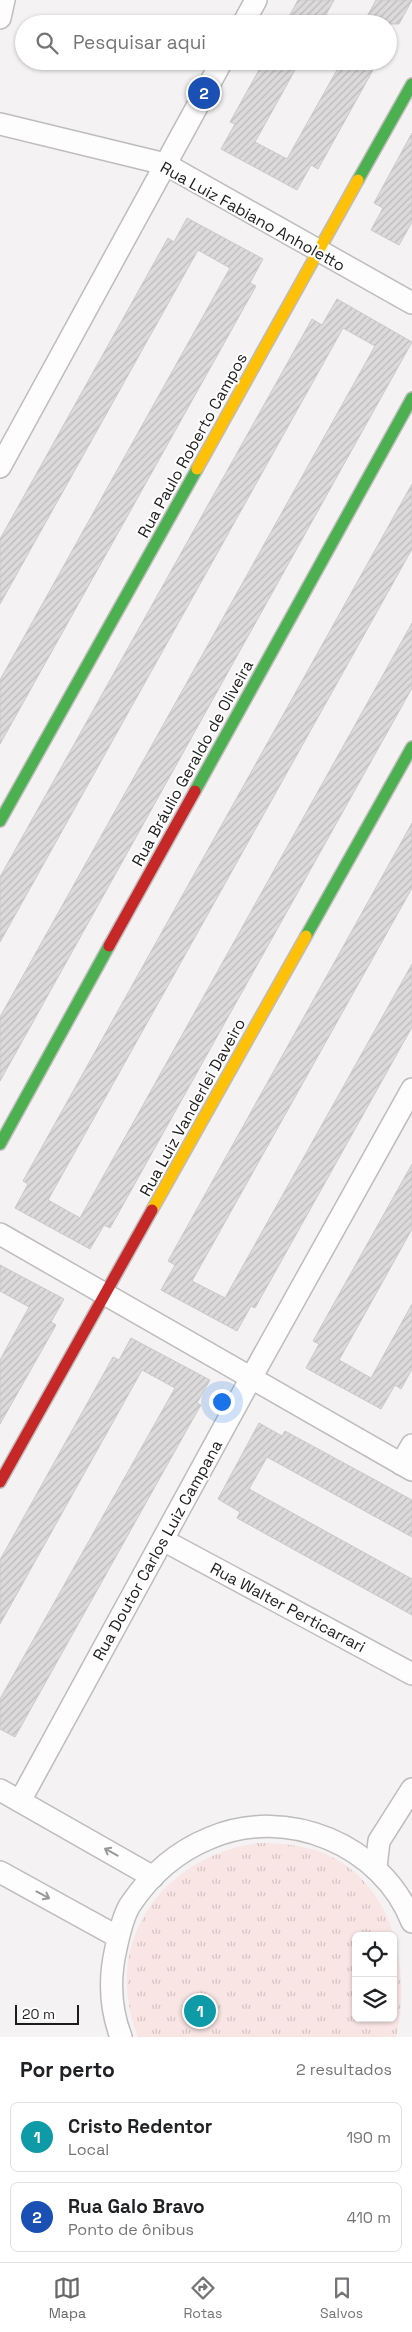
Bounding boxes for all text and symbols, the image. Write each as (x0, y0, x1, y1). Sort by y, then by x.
search box (15, 15, 397, 70)
icon: search (33, 29, 61, 57)
text: Pesquisar aqui (73, 30, 206, 55)
pin: 2 (188, 74, 220, 112)
street label: Rua Luiz Fabiano Anholetto (157, 157, 349, 276)
street label: Rua Paulo Roberto Campos (133, 349, 252, 541)
street label: Rua Bráulio Geraldo de Oliveira (127, 656, 258, 870)
street label: Rua Luiz Vanderlei Daveiro (135, 1015, 250, 1200)
your location (209, 1389, 235, 1415)
street label: Rua Doutor Carlos Luiz Campana (88, 1436, 227, 1664)
street label: Rua Walter Perticarrari (207, 1558, 369, 1657)
one-way arrow (104, 1847, 119, 1857)
one-way arrow (35, 1891, 50, 1900)
map controls (352, 1932, 397, 2022)
button: locate (352, 1932, 397, 1977)
button: layers (352, 1977, 397, 2022)
pin: 1 (184, 1992, 216, 2030)
scale bar (15, 2002, 79, 2025)
text: 20 m (22, 2005, 55, 2023)
text: Por perto (20, 2056, 115, 2083)
text: 2 resultados (296, 2059, 392, 2080)
text: Cristo Redentor (68, 2114, 212, 2139)
text: 1 (33, 2127, 41, 2148)
text: 190 m (346, 2127, 391, 2148)
text: Local (68, 2139, 109, 2160)
text: Rua Galo Bravo (68, 2194, 205, 2219)
text: 2 (32, 2207, 42, 2228)
text: 410 m (347, 2207, 391, 2228)
text: Ponto de ônibus (68, 2219, 194, 2240)
tab: Mapa (49, 2274, 86, 2322)
tab: Rotas (183, 2274, 222, 2322)
tab: Salvos (320, 2274, 363, 2322)

